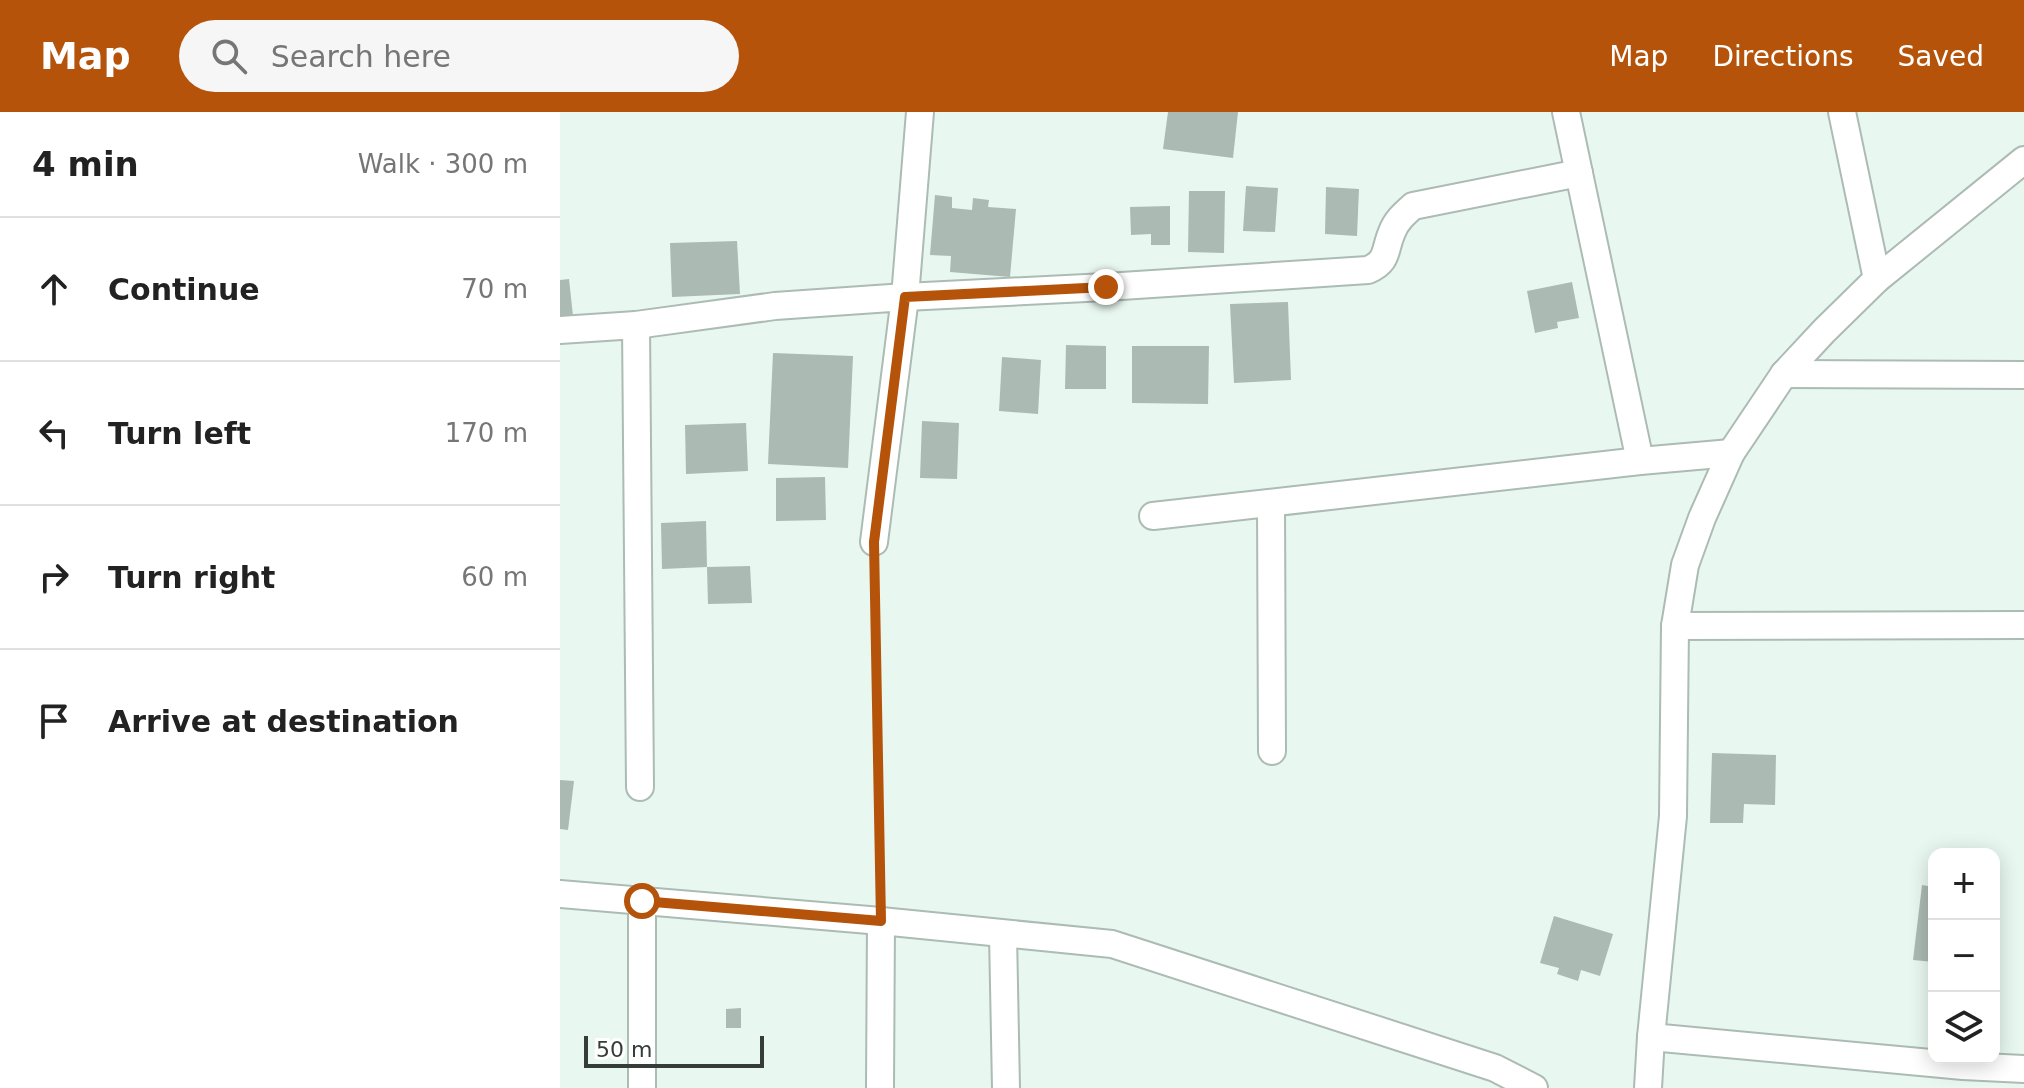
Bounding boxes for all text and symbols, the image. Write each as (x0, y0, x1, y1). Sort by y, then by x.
search box (179, 20, 739, 92)
text: Map (40, 34, 131, 78)
icon: search (207, 34, 251, 78)
text: Search here (271, 39, 451, 74)
text: Map (1609, 40, 1668, 73)
text: Directions (1712, 40, 1853, 73)
text: Saved (1897, 40, 1984, 73)
text: 4 min (32, 144, 139, 184)
text: Walk · 300 m (358, 149, 528, 179)
icon: ahead (32, 267, 76, 311)
route end (1088, 269, 1124, 305)
text: Continue (108, 272, 260, 307)
text: 70 m (461, 274, 528, 304)
icon: left (32, 411, 76, 455)
text: Turn left (108, 416, 251, 451)
text: 170 m (445, 418, 528, 448)
icon: right (32, 555, 76, 599)
text: Turn right (108, 560, 275, 595)
text: 60 m (461, 562, 528, 592)
icon: arrive (32, 699, 76, 743)
text: Arrive at destination (108, 704, 459, 739)
map controls (1928, 848, 2000, 1064)
button: + (1928, 848, 2000, 920)
route start (624, 883, 660, 919)
button: − (1928, 920, 2000, 992)
button: layers (1928, 992, 2000, 1064)
scale bar (584, 1032, 764, 1068)
text: 50 m (596, 1037, 652, 1062)

